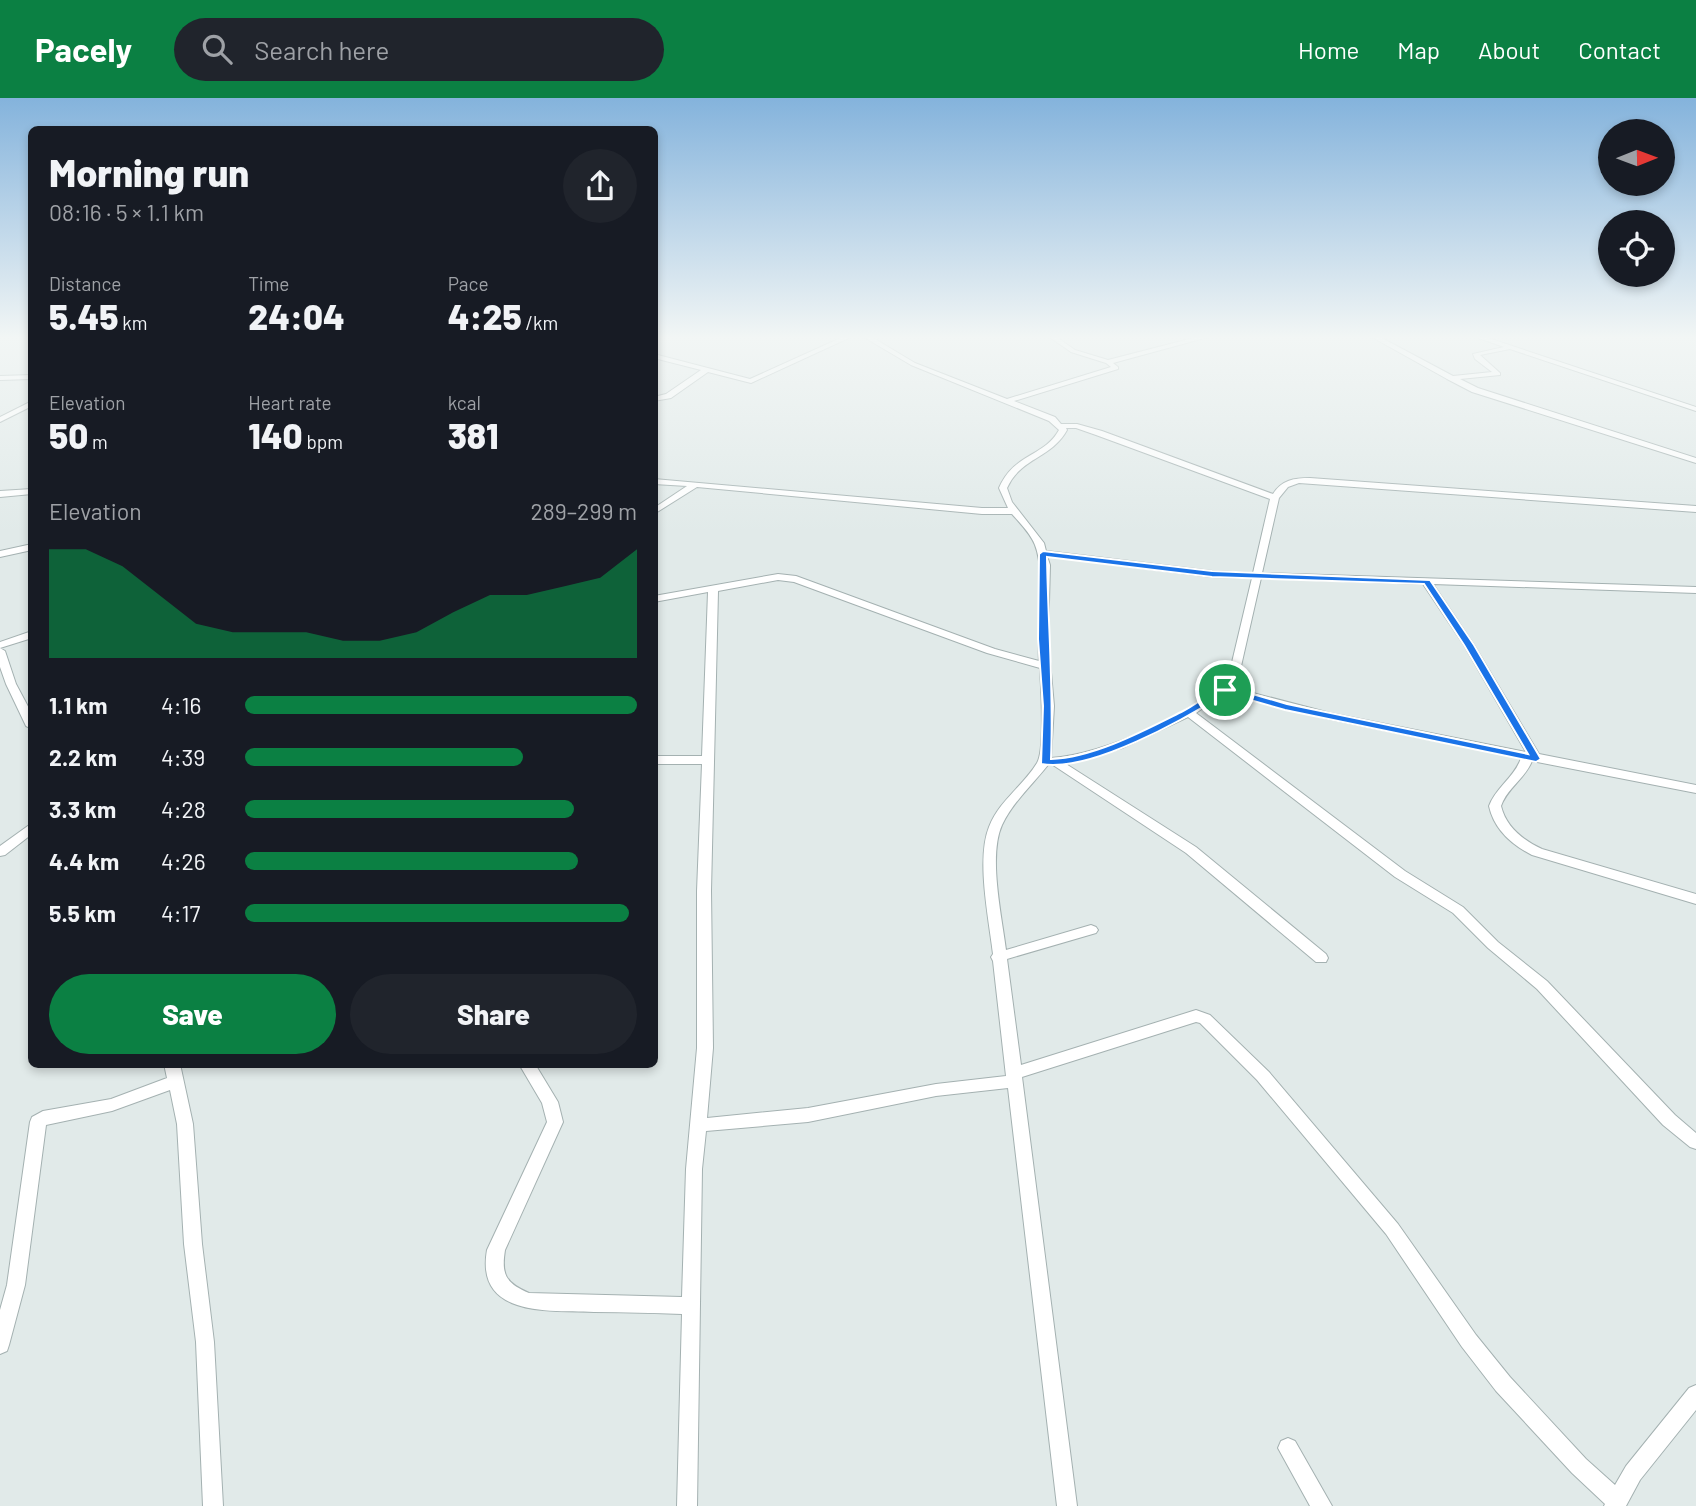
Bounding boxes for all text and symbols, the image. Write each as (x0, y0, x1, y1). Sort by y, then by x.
search box (174, 18, 664, 81)
text: Pacely (35, 29, 132, 69)
icon: search (198, 30, 236, 68)
text: Search here (254, 34, 389, 65)
text: Home (1298, 35, 1359, 64)
text: Map (1397, 35, 1440, 64)
text: About (1478, 35, 1540, 64)
text: Contact (1578, 35, 1661, 64)
north arrow (1598, 119, 1675, 196)
map controls (1598, 119, 1675, 287)
text: Morning run (49, 149, 249, 195)
button: share (563, 149, 637, 223)
text: 08:16 · 5 × 1.1 km (49, 198, 204, 226)
button: locate (1598, 210, 1675, 287)
text: Distance (49, 272, 121, 295)
text: Time (248, 272, 289, 295)
text: Pace (448, 272, 489, 295)
text: 5.45 (49, 295, 118, 337)
text: 24:04 (248, 295, 345, 337)
text: 4:25 (448, 295, 522, 337)
text: km (118, 311, 148, 334)
text: /km (522, 311, 558, 334)
text: Elevation (49, 391, 126, 414)
text: Heart rate (248, 391, 332, 414)
text: kcal (448, 391, 481, 414)
text: 50 (49, 414, 88, 456)
text: 140 (248, 414, 303, 456)
text: 381 (448, 414, 498, 456)
text: m (88, 430, 108, 453)
text: bpm (303, 430, 343, 453)
text: Elevation (49, 497, 142, 525)
text: 289–299 m (530, 497, 637, 525)
pin (1195, 660, 1255, 720)
icon: arrive (1206, 671, 1244, 709)
text: 1.1 km (49, 691, 108, 719)
text: 4:16 (161, 691, 201, 719)
text: 2.2 km (49, 743, 117, 771)
text: 4:39 (161, 743, 205, 771)
text: 3.3 km (49, 795, 116, 823)
text: 4:28 (161, 795, 206, 823)
text: 4.4 km (49, 847, 119, 875)
text: 4:26 (161, 847, 206, 875)
text: 5.5 km (49, 899, 116, 927)
text: 4:17 (161, 899, 200, 927)
button: Save (49, 974, 336, 1054)
button: Share (350, 974, 637, 1054)

